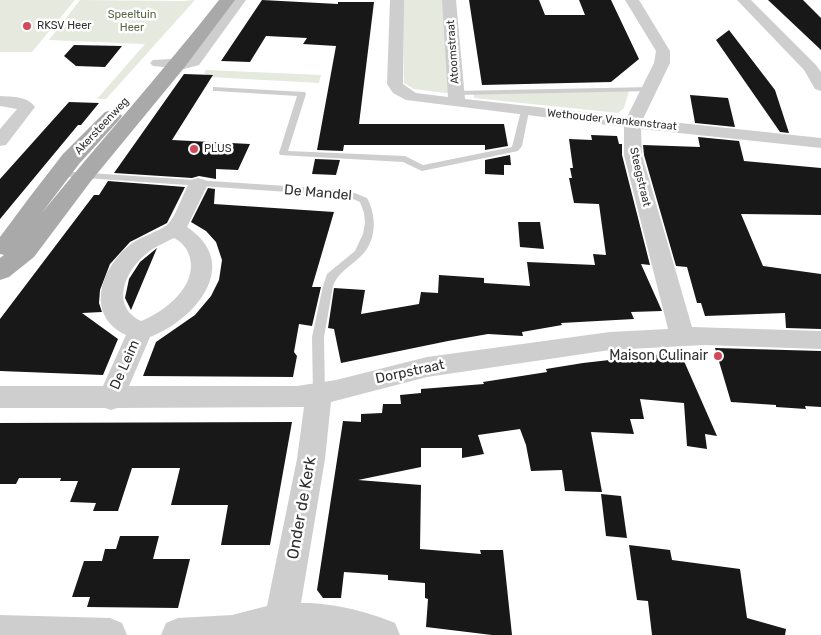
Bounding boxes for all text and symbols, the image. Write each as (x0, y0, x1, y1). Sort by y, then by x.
park label: Speeltuin Heer (108, 8, 156, 34)
place label: RKSV Heer (37, 19, 91, 33)
marker: RKSV Heer (21, 20, 33, 32)
street label: Atoomstraat (444, 20, 462, 84)
street label: Akersteenweg (72, 95, 132, 157)
street label: Wethouder Vrankenstraat (546, 107, 678, 133)
place label: PLUS (204, 142, 232, 156)
marker: PLUS (188, 143, 200, 155)
street label: Steegstraat (627, 146, 653, 208)
street label: De Mandel (283, 182, 353, 204)
street label: De Leim (107, 338, 143, 392)
place label: Maison Culinair (609, 348, 708, 364)
marker: Maison Culinair (712, 350, 724, 362)
street label: Dorpstraat (374, 357, 446, 387)
street label: Onder de Kerk (284, 455, 320, 561)

